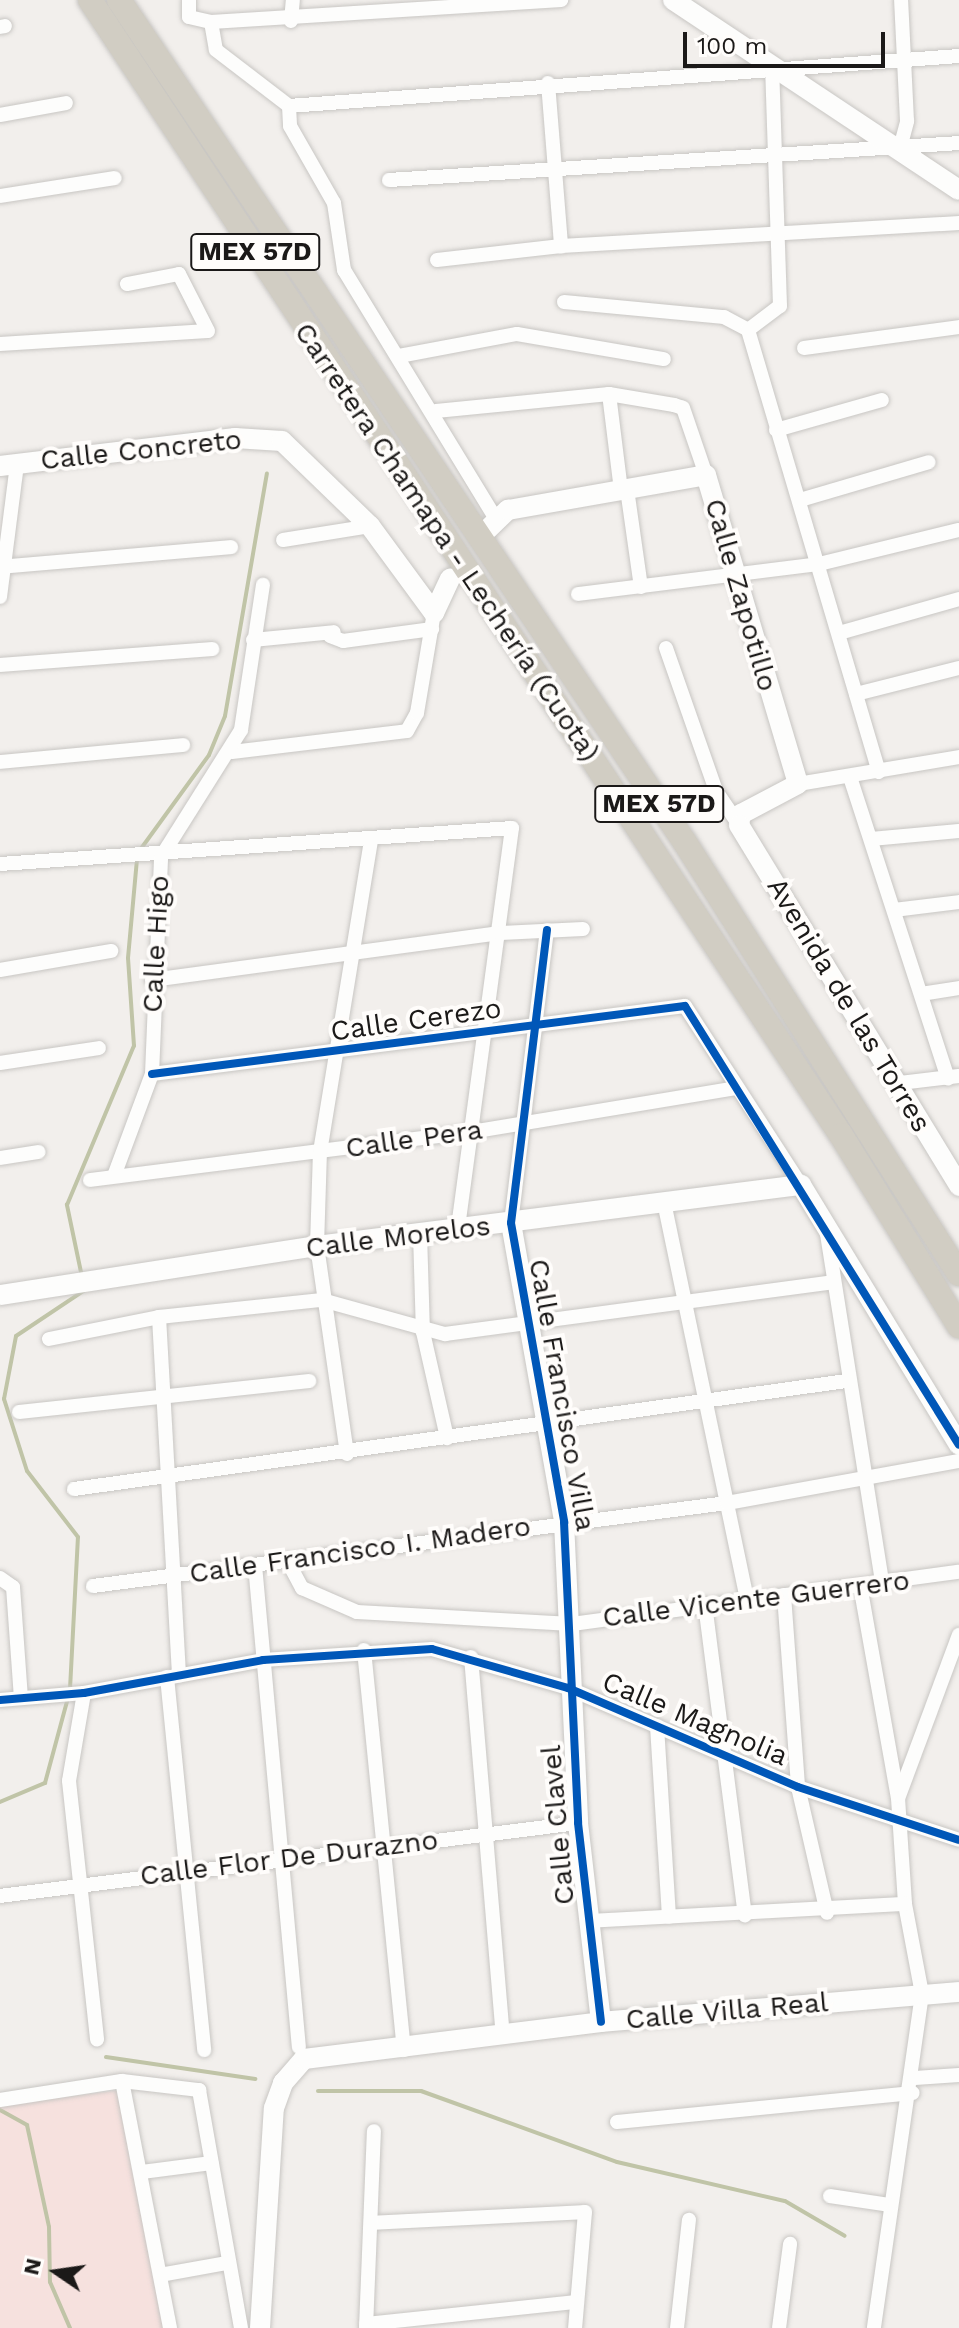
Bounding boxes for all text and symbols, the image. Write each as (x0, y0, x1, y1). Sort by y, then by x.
scale bar (687, 16, 889, 66)
text: 100 m (697, 32, 767, 60)
road number: MEX 57D (189, 230, 321, 274)
street label: Carretera Chamapa - Lechería (Cuota) (287, 316, 607, 768)
street label: Calle Concreto (39, 423, 243, 477)
street label: Calle Zapotillo (697, 495, 785, 695)
road number: MEX 57D (593, 782, 725, 826)
street label: Avenida de las Torres (759, 871, 939, 1139)
street label: Calle Higo (136, 874, 176, 1014)
street label: Calle Cerezo (329, 991, 503, 1049)
street label: Calle Pera (343, 1113, 485, 1165)
street label: Calle Morelos (304, 1209, 492, 1265)
street label: Calle Francisco Villa (521, 1256, 603, 1534)
street label: Calle Francisco I. Madero (187, 1509, 533, 1591)
street label: Calle Vicente Guerrero (600, 1563, 912, 1635)
street label: Calle Magnolia (597, 1665, 793, 1773)
street label: Calle Clavel (534, 1744, 582, 1906)
street label: Calle Flor De Durazno (138, 1823, 440, 1893)
street label: Calle Villa Real (624, 1985, 830, 2037)
north arrow (16, 2232, 96, 2312)
text: N (18, 2256, 46, 2277)

